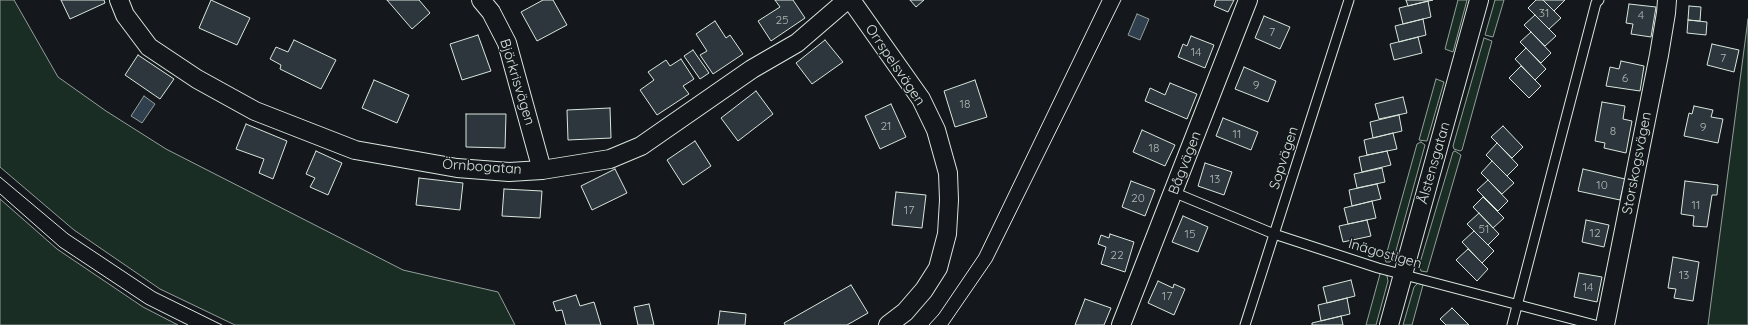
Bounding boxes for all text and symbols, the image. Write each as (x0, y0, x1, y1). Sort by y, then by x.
house number: 31 (1539, 6, 1549, 20)
house number: 4 (1638, 8, 1644, 22)
house number: 25 (775, 13, 789, 27)
street label: Orrspelsvägen (862, 21, 928, 109)
house number: 7 (1269, 25, 1275, 39)
street label: Björkrisvägen (496, 37, 538, 127)
house number: 14 (1191, 45, 1201, 59)
house number: 7 (1720, 51, 1726, 65)
house number: 6 (1622, 71, 1628, 85)
house number: 9 (1253, 78, 1259, 92)
house number: 18 (960, 97, 970, 111)
street label: Storskogsvägen (1619, 110, 1655, 216)
house number: 21 (880, 119, 892, 133)
street label: Ålstensgatan (1414, 120, 1454, 206)
house number: 9 (1700, 120, 1706, 134)
street label: Sopvägen (1266, 124, 1302, 192)
house number: 8 (1610, 124, 1616, 138)
house number: 11 (1233, 127, 1241, 141)
street label: Bågvägen (1165, 129, 1205, 197)
house number: 18 (1149, 141, 1159, 155)
street label: Örnbogatan (442, 156, 522, 178)
house number: 13 (1210, 172, 1220, 186)
house number: 10 (1596, 178, 1608, 192)
house number: 20 (1131, 191, 1145, 205)
house number: 11 (1692, 198, 1700, 212)
house number: 17 (904, 203, 914, 217)
house number: 51 (1479, 222, 1489, 236)
house number: 12 (1589, 226, 1601, 240)
house number: 15 (1185, 227, 1195, 241)
street label: Inägostigen (1346, 235, 1424, 273)
house number: 22 (1110, 248, 1124, 262)
house number: 13 (1679, 268, 1689, 282)
house number: 14 (1583, 280, 1593, 294)
house number: 17 (1162, 289, 1172, 303)

